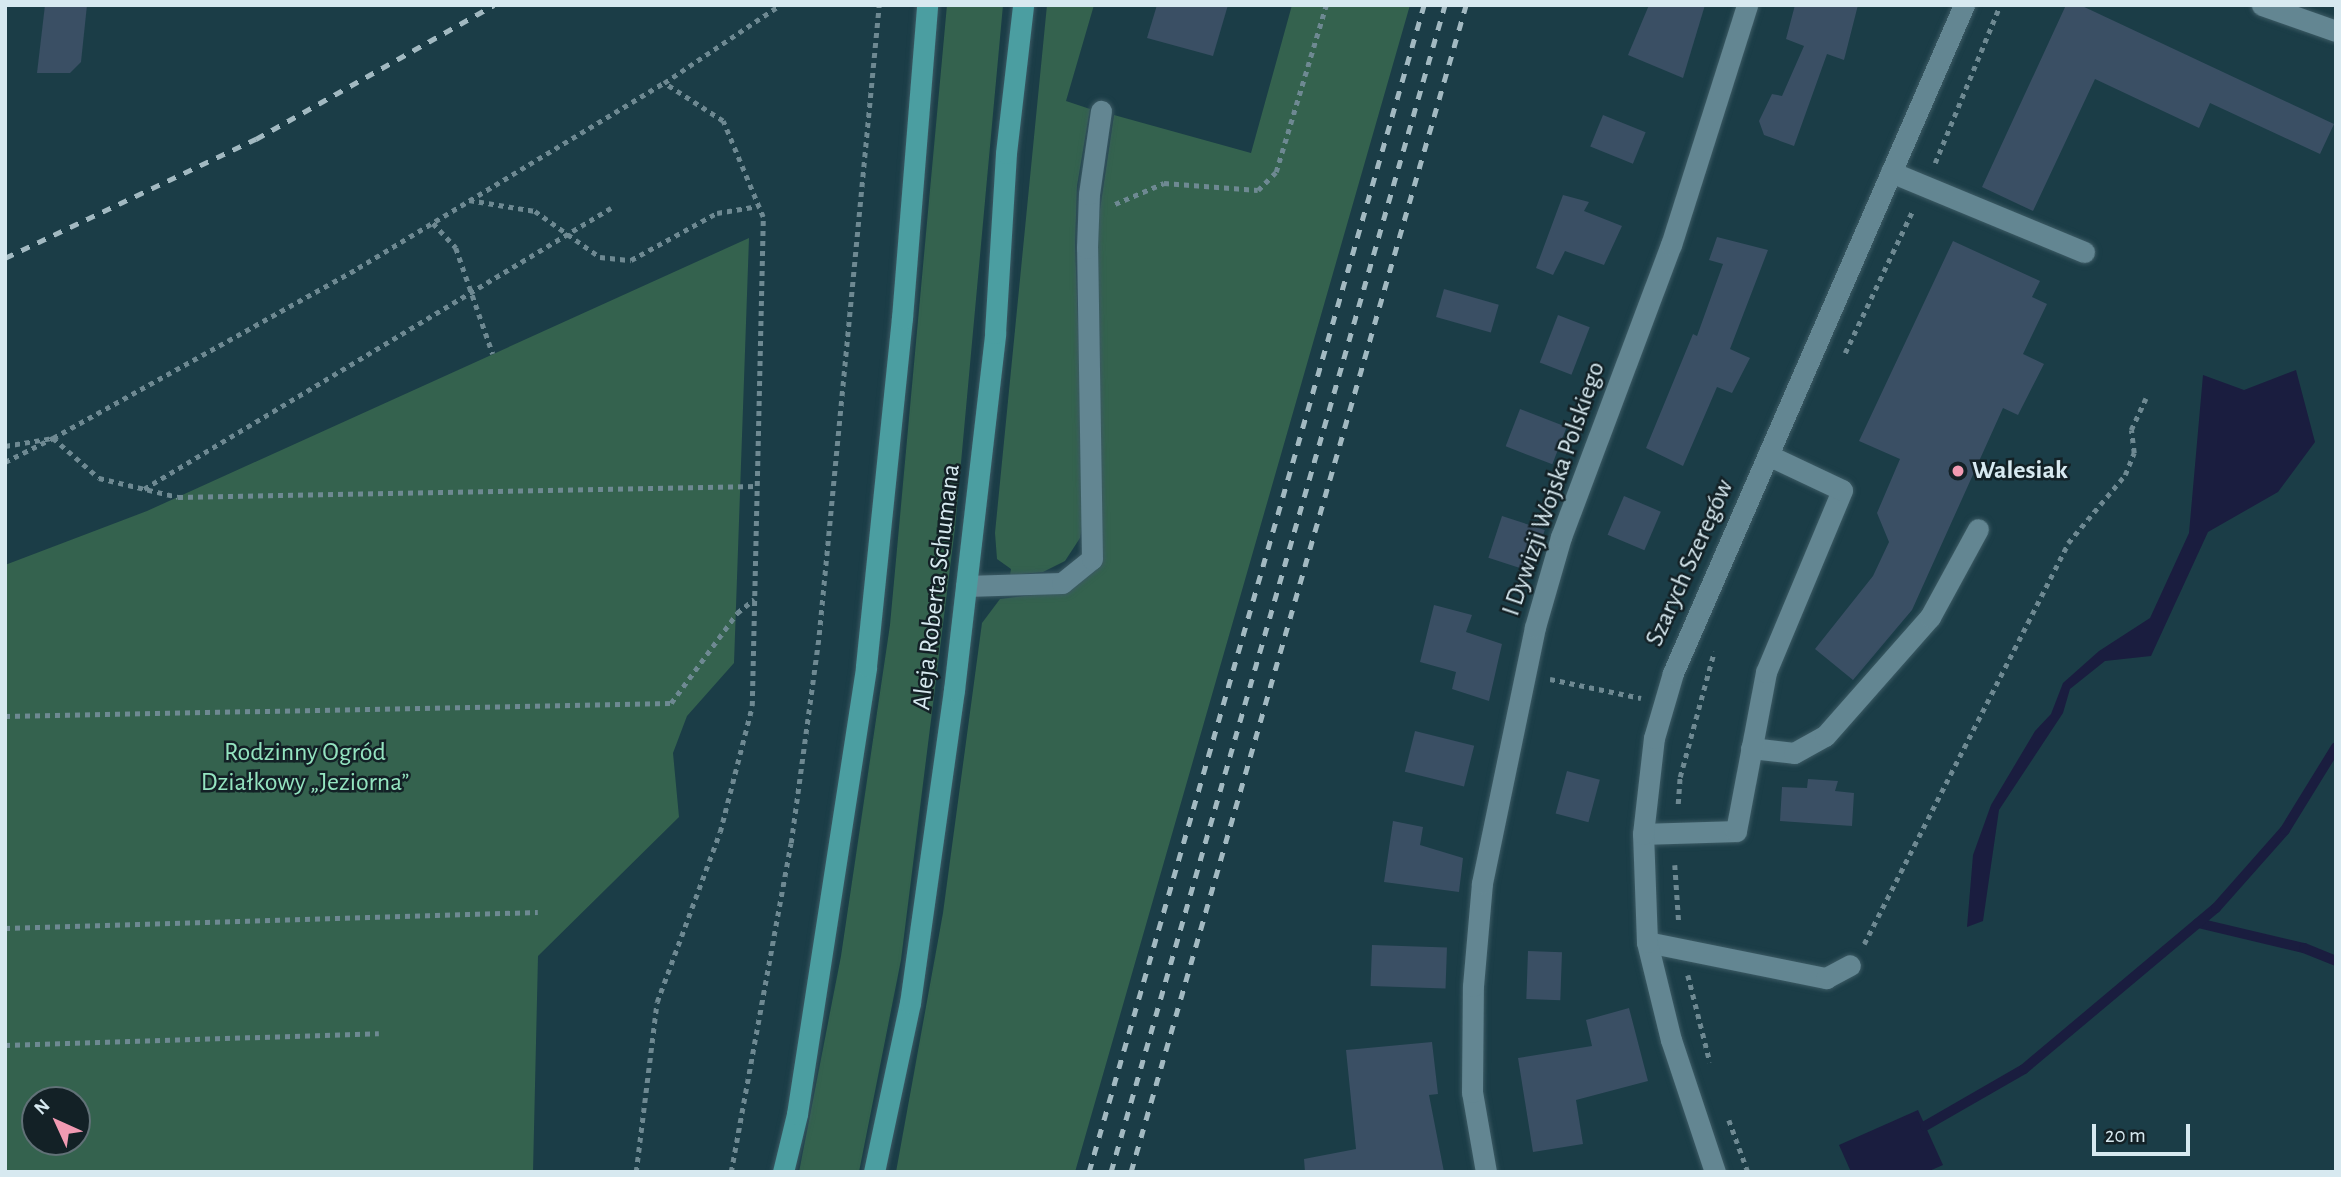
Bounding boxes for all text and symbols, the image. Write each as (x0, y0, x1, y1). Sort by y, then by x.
street label: I Dywizji Wojska Polskiego (1496, 358, 1612, 620)
place label: Walesiak (1972, 455, 2068, 487)
street label: Aleja Roberta Schumana (906, 462, 968, 712)
marker: Walesiak (1950, 463, 1966, 479)
street label: Szarych Szeregów (1639, 475, 1741, 651)
park label: Rodzinny Ogród Działkowy „Jeziorna” (201, 737, 409, 798)
north arrow (21, 1086, 91, 1156)
text: N (31, 1096, 54, 1119)
scale bar (2096, 1110, 2194, 1154)
text: 20 m (2105, 1125, 2146, 1146)

